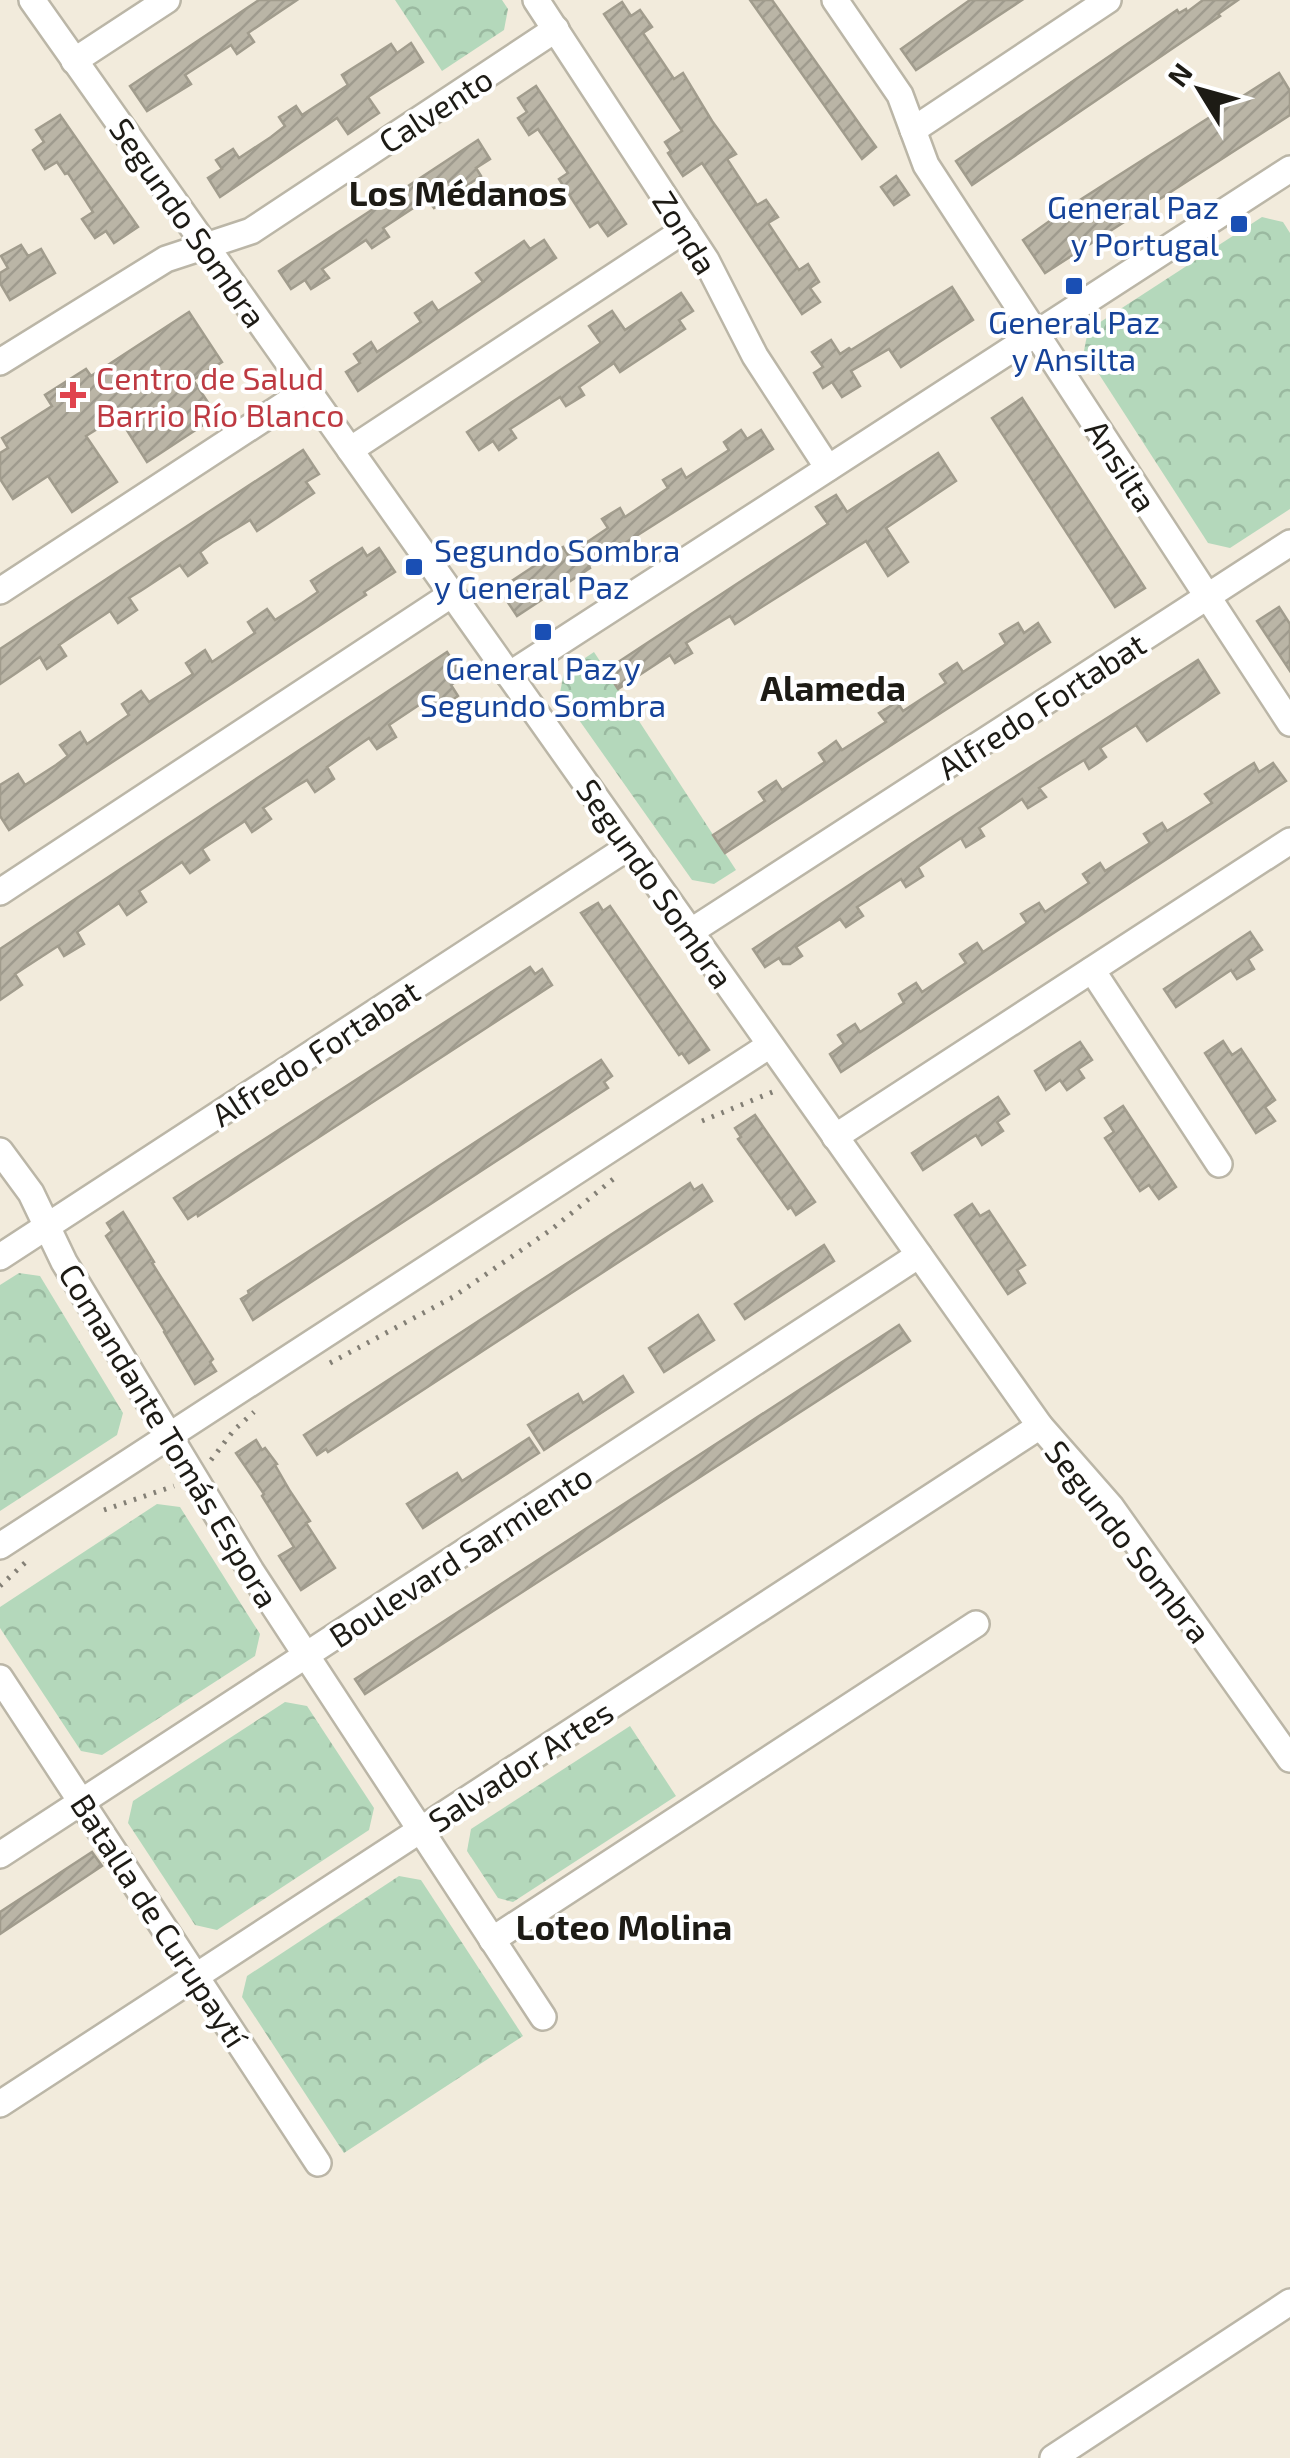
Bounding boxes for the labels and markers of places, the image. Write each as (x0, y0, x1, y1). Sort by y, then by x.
place label: General Paz y Portugal (1047, 187, 1219, 262)
marker: General Paz y Portugal (1228, 213, 1250, 235)
marker: General Paz y Ansilta (1063, 275, 1085, 297)
place label: General Paz y Ansilta (988, 302, 1160, 377)
place label: Centro de Salud Barrio Río Blanco (96, 358, 344, 433)
marker: Centro de Salud Barrio Río Blanco (60, 382, 86, 408)
place label: Segundo Sombra y General Paz (434, 530, 680, 605)
marker: Segundo Sombra y General Paz (403, 556, 425, 578)
marker: General Paz y Segundo Sombra (532, 621, 554, 643)
place label: General Paz y Segundo Sombra (420, 648, 666, 723)

